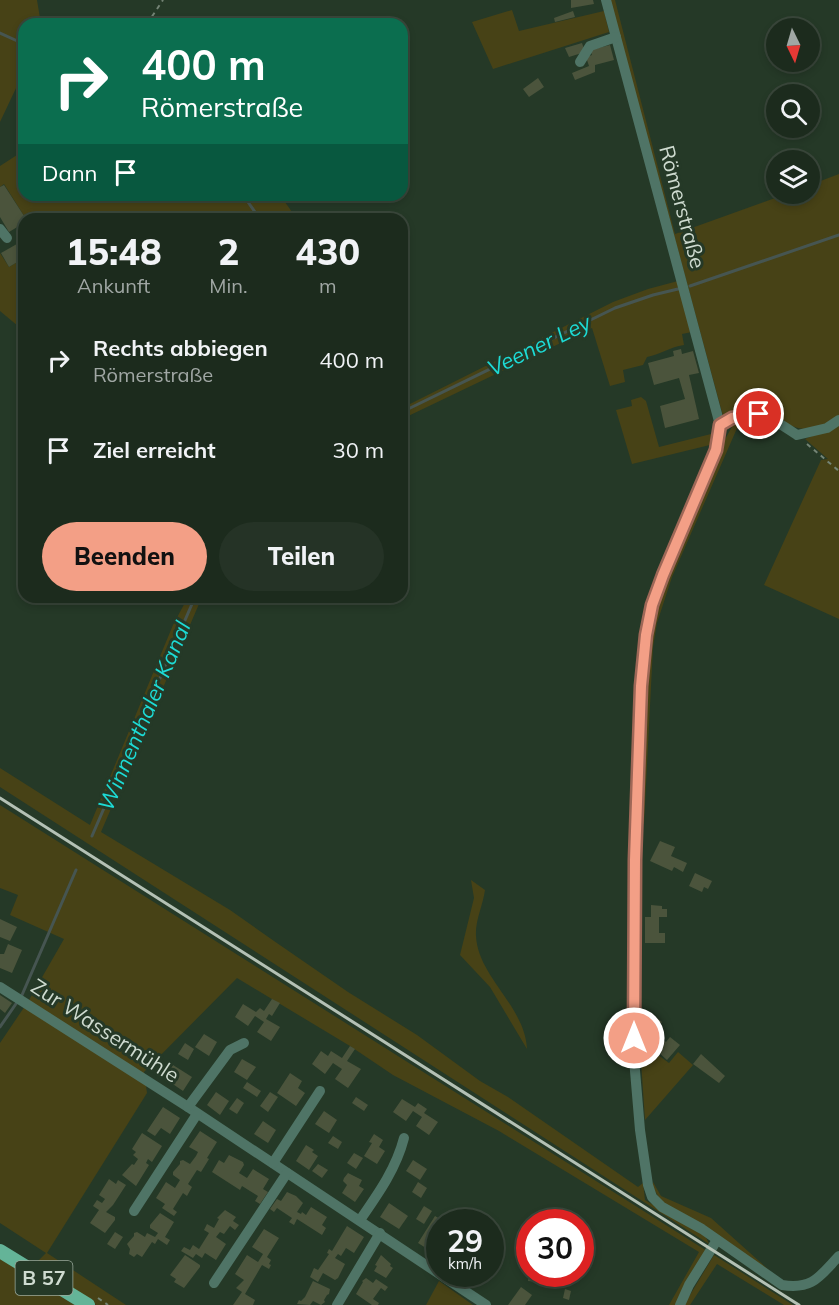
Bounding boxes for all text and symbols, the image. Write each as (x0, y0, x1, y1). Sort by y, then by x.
north arrow (766, 18, 820, 72)
map controls (766, 18, 820, 204)
text: 400 m (141, 38, 266, 91)
icon: right (42, 42, 120, 120)
button: search (766, 84, 820, 138)
text: Römerstraße (141, 90, 303, 124)
street label: Römerstraße (654, 142, 712, 271)
button: layers (766, 150, 820, 204)
icon: arrive (109, 156, 142, 189)
text: Dann (42, 159, 97, 187)
text: 15:48 (66, 229, 162, 274)
text: 2 (218, 229, 239, 274)
text: 430 (295, 229, 360, 274)
text: Ankunft (77, 273, 150, 298)
text: Min. (209, 273, 248, 298)
text: m (319, 273, 337, 298)
water label: Veener Ley (483, 307, 597, 382)
text: Rechts abbiegen (93, 334, 268, 362)
icon: right (42, 344, 75, 377)
text: 400 m (319, 346, 384, 374)
text: Römerstraße (93, 362, 213, 387)
pin (733, 388, 784, 439)
icon: arrive (742, 397, 775, 430)
icon: arrive (42, 434, 75, 467)
text: Ziel erreicht (93, 436, 216, 464)
text: 30 m (333, 436, 384, 464)
button: Beenden (42, 522, 207, 591)
button: Teilen (219, 522, 384, 591)
water label: Winnenthaler Kanal (91, 616, 197, 815)
street label: Zur Wassermühle (27, 973, 185, 1088)
position arrow (602, 1006, 666, 1070)
speed limit sign: 30 (516, 1209, 594, 1287)
text: 29 (447, 1222, 483, 1260)
text: km/h (448, 1254, 482, 1273)
road number: B 57 (15, 1261, 72, 1295)

